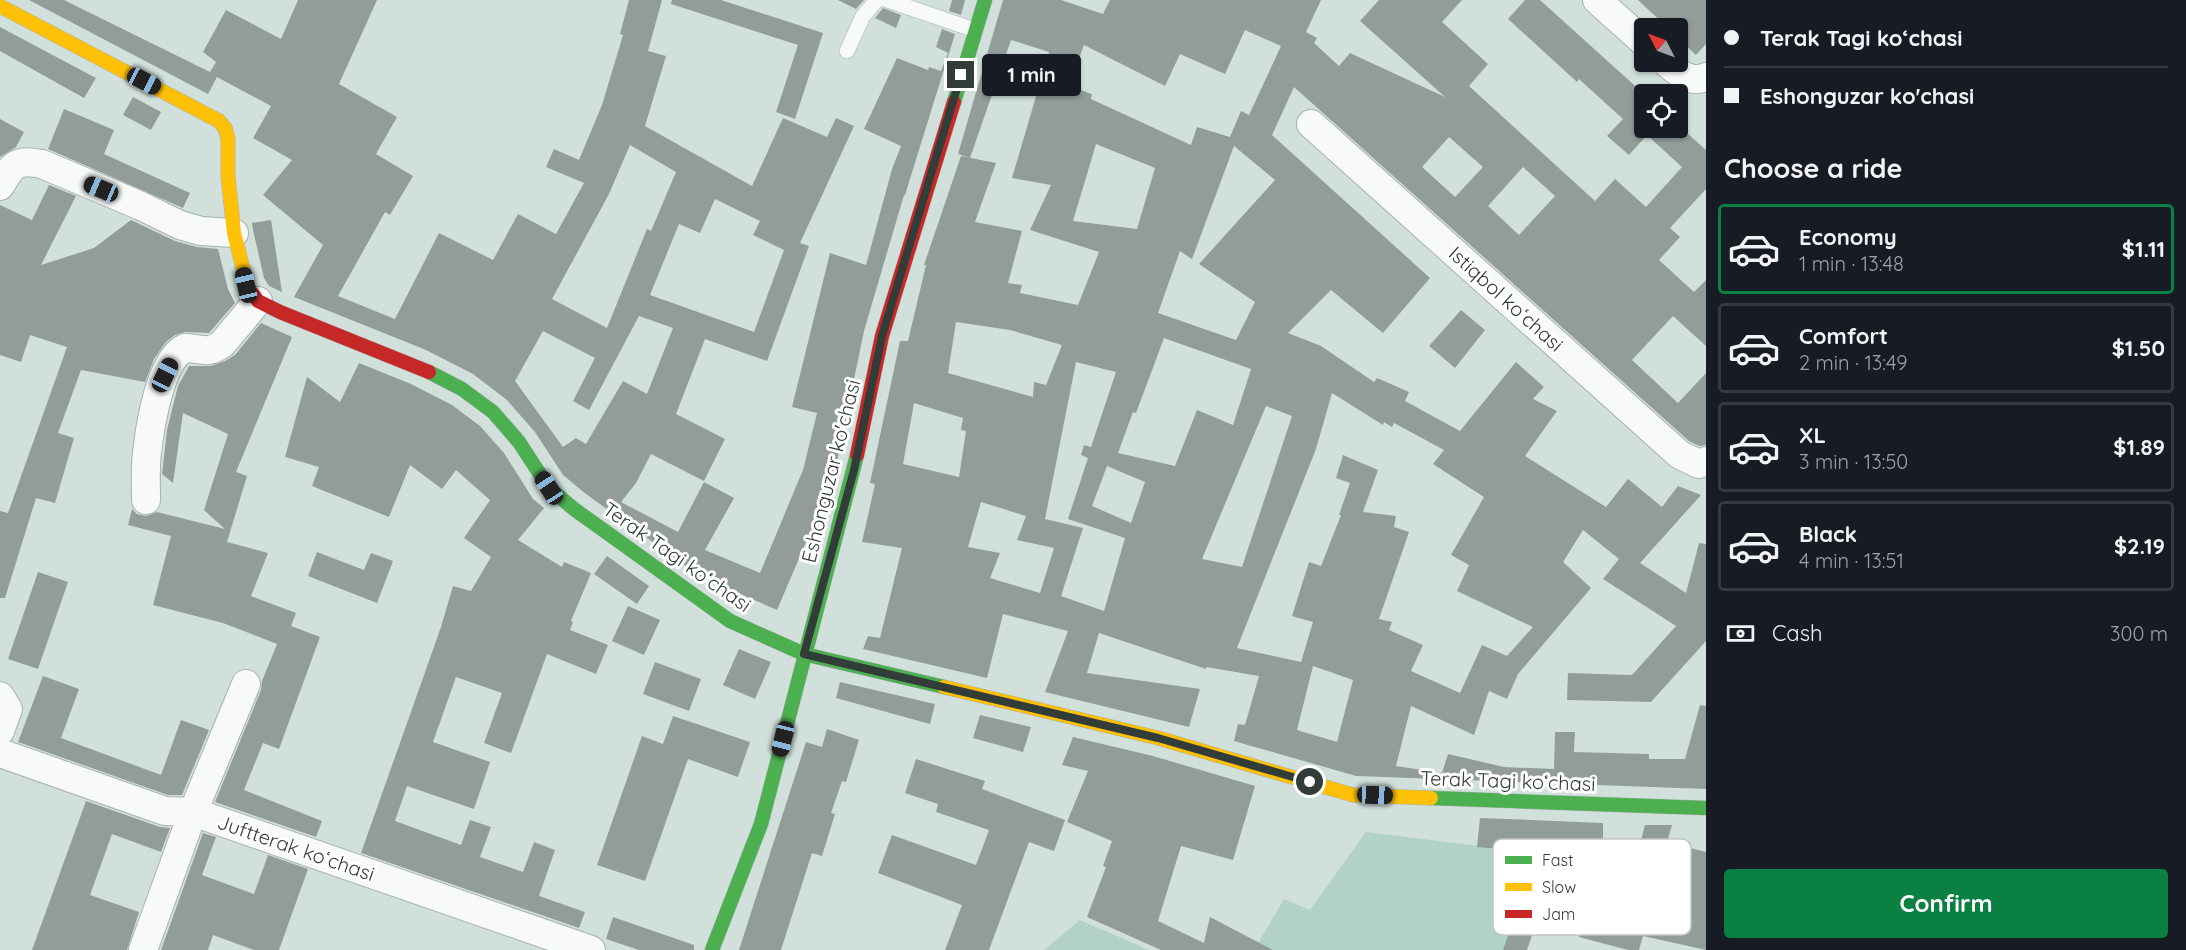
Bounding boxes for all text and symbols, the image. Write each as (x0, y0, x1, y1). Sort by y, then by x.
north arrow (1634, 18, 1688, 72)
map controls (1634, 18, 1688, 138)
text: Terak Tagi koʻchasi (1760, 24, 1962, 52)
callout: 1 min (982, 54, 1081, 96)
route end (947, 61, 974, 88)
text: 1 min (1007, 62, 1056, 87)
car (124, 65, 164, 97)
text: Eshonguzar ko'chasi (1760, 82, 1974, 110)
button: locate (1634, 84, 1688, 138)
text: Choose a ride (1724, 151, 1902, 185)
car (81, 174, 121, 204)
icon: car (1727, 222, 1781, 276)
text: Economy (1799, 223, 1897, 251)
text: $1.11 (2122, 235, 2165, 263)
street label: Istiqbol koʻchasi (1444, 241, 1569, 357)
text: 1 min · 13:48 (1799, 251, 1904, 276)
car (233, 265, 259, 305)
icon: car (1727, 321, 1781, 375)
text: Comfort (1799, 322, 1888, 350)
text: $1.50 (2112, 334, 2165, 362)
text: 2 min · 13:49 (1799, 350, 1907, 375)
car (149, 355, 181, 395)
street label: Eshonguzar ko'chasi (796, 377, 865, 565)
icon: car (1727, 420, 1781, 474)
text: XL (1799, 421, 1826, 449)
text: $1.89 (2113, 433, 2165, 461)
text: 3 min · 13:50 (1799, 449, 1908, 474)
car (532, 468, 566, 508)
street label: Terak Tagi koʻchasi (598, 496, 756, 617)
icon: car (1727, 519, 1781, 573)
text: Black (1799, 520, 1857, 548)
text: $2.19 (2114, 532, 2165, 560)
text: 4 min · 13:51 (1799, 548, 1904, 573)
icon: cash (1724, 617, 1757, 650)
text: Cash (1772, 619, 1823, 647)
text: 300 m (2110, 621, 2168, 646)
car (770, 719, 796, 759)
street label: Terak Tagi koʻchasi (1420, 765, 1596, 796)
route start (1296, 768, 1323, 795)
car (1357, 785, 1393, 805)
street label: Juftterak koʻchasi (214, 809, 378, 886)
legend (1493, 839, 1691, 935)
text: Fast (1542, 850, 1573, 870)
button: Confirm (1724, 869, 2168, 938)
text: Slow (1542, 877, 1576, 897)
text: Jam (1542, 904, 1575, 924)

